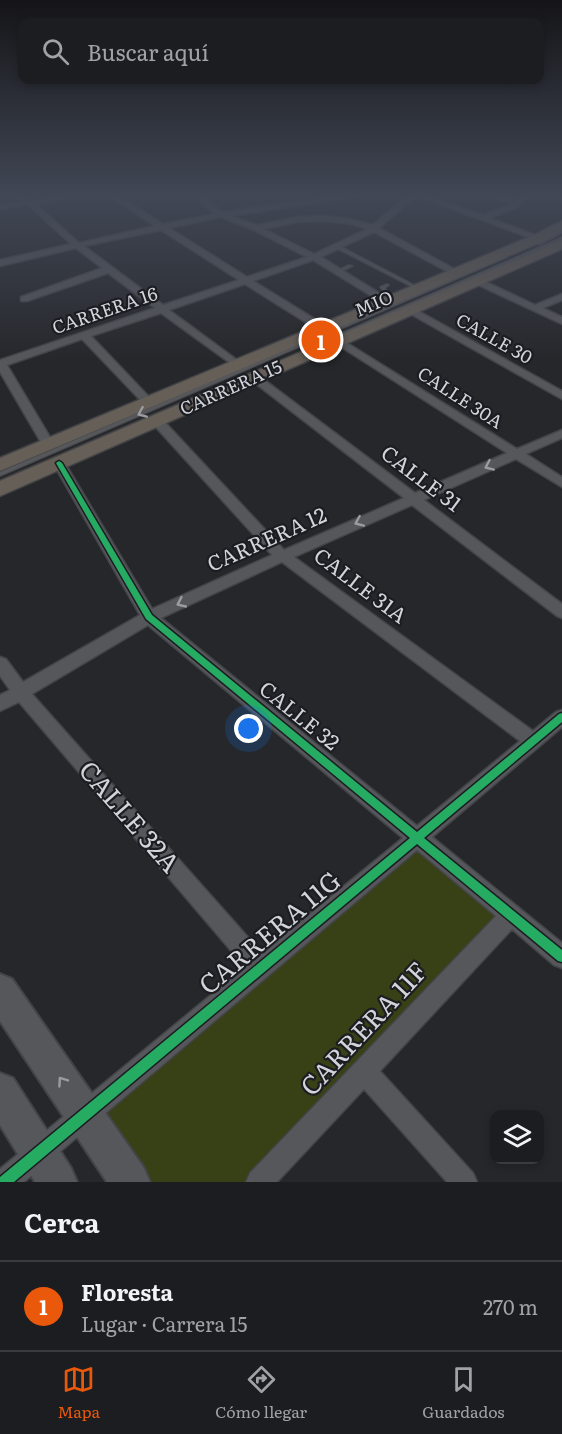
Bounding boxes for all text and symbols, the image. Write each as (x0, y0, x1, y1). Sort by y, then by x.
search box (18, 18, 544, 84)
icon: search (39, 35, 72, 68)
text: Buscar aquí (87, 35, 209, 68)
street label: CARRERA 16 (48, 279, 161, 340)
street label: MIO (350, 283, 397, 323)
street label: CALLE 30 (452, 306, 538, 370)
pin: 1 (302, 318, 340, 362)
street label: CARRERA 15 (175, 352, 286, 421)
street label: CALLE 30A (413, 359, 509, 434)
one-way arrow (137, 405, 148, 417)
street label: CALLE 31 (376, 436, 470, 518)
one-way arrow (484, 458, 495, 470)
street label: CARRERA 12 (201, 498, 331, 578)
one-way arrow (354, 515, 365, 527)
street label: CALLE 31A (308, 539, 415, 630)
one-way arrow (177, 595, 188, 607)
street label: CALLE 32 (254, 672, 347, 756)
your location (234, 714, 263, 743)
street label: CALLE 32A (71, 751, 191, 880)
street label: CARRERA 11G (189, 860, 348, 1002)
street label: CARRERA 11F (289, 951, 435, 1103)
one-way arrow (58, 1077, 69, 1088)
map controls (490, 1110, 544, 1164)
button: layers (490, 1110, 544, 1164)
text: Cerca (24, 1202, 100, 1241)
text: Floresta (81, 1275, 173, 1308)
text: 1 (39, 1291, 48, 1321)
text: 270 m (483, 1291, 538, 1321)
text: Lugar · Carrera 15 (81, 1308, 247, 1338)
tab: Mapa (57, 1363, 100, 1423)
tab: Cómo llegar (215, 1363, 307, 1423)
tab: Guardados (422, 1363, 505, 1423)

